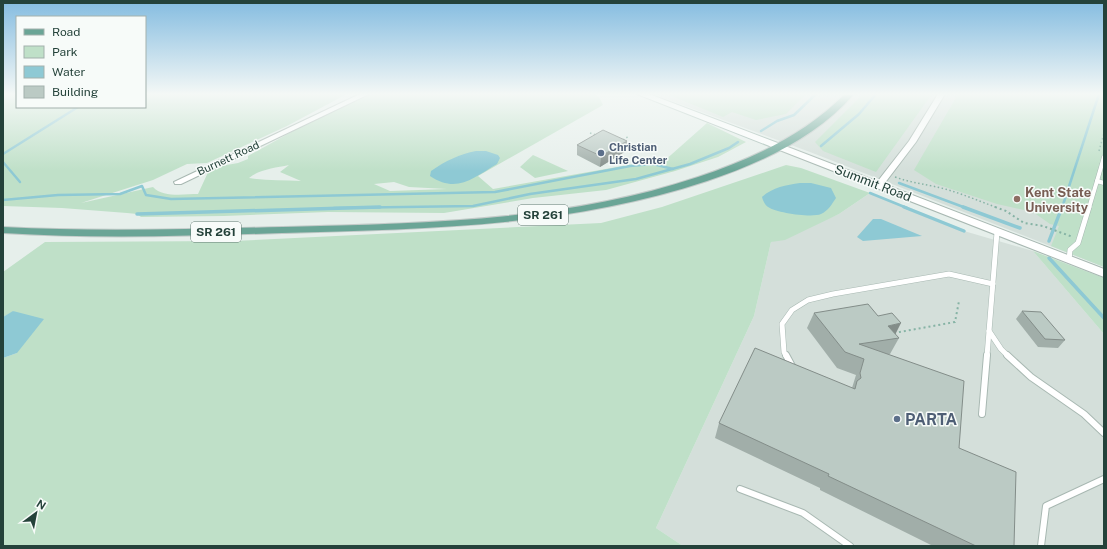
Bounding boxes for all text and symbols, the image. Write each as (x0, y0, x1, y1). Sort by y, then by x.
legend (16, 16, 146, 108)
text: Road (52, 25, 80, 39)
text: Park (52, 45, 78, 59)
text: Water (52, 65, 86, 79)
text: Building (52, 85, 98, 99)
street label: Burnett Road (195, 138, 261, 178)
place label: Christian Life Center (609, 141, 668, 166)
marker: Christian Life Center (596, 148, 606, 158)
street label: Summit Road (832, 161, 914, 205)
place label: Kent State University (1025, 185, 1091, 215)
marker: Kent State University (1012, 194, 1022, 204)
road number: SR 261 (518, 205, 568, 225)
road number: SR 261 (191, 222, 241, 242)
place label: PARTA (905, 410, 957, 429)
marker: PARTA (892, 414, 902, 424)
north arrow (16, 493, 56, 533)
text: N (34, 497, 48, 512)

